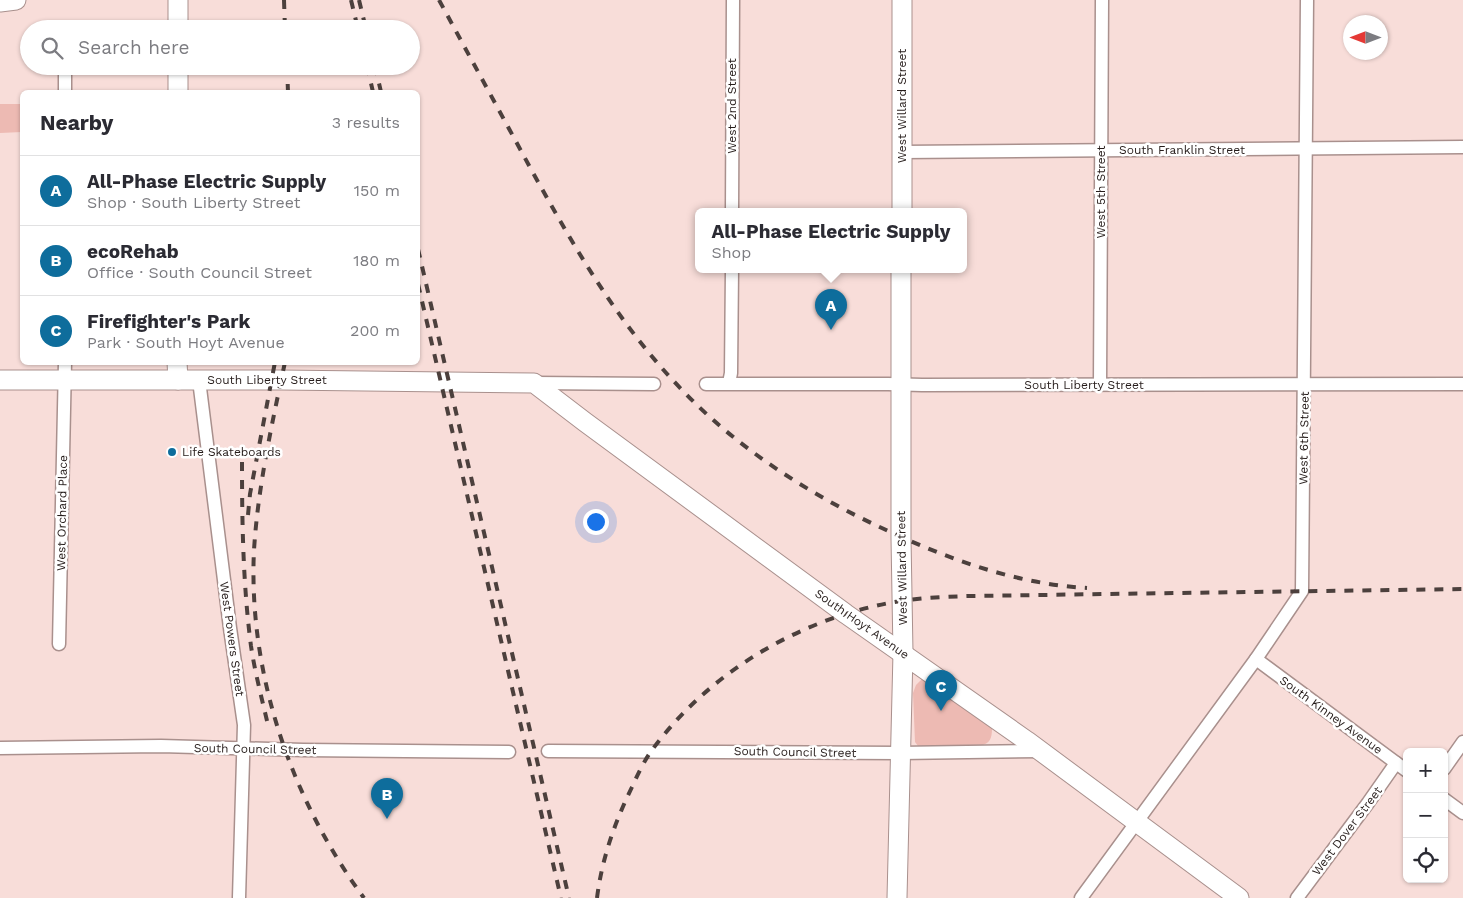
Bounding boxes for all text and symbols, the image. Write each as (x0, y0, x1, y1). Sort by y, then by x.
north arrow (1343, 15, 1388, 60)
search box (20, 20, 420, 75)
icon: search (38, 34, 66, 62)
text: Search here (78, 36, 189, 59)
street label: West Willard Street (895, 49, 909, 163)
street label: West 2nd Street (725, 58, 739, 154)
text: Nearby (40, 110, 113, 135)
text: 3 results (332, 113, 400, 132)
street label: South Franklin Street (1119, 143, 1245, 157)
street label: West 5th Street (1094, 145, 1108, 239)
text: All-Phase Electric Supply (87, 170, 326, 193)
text: A (51, 181, 61, 200)
text: 150 m (354, 181, 400, 200)
text: Shop · South Liberty Street (87, 193, 300, 212)
popup (695, 208, 967, 273)
text: All-Phase Electric Supply (711, 220, 951, 243)
text: ecoRehab (87, 240, 179, 263)
text: Shop (711, 243, 751, 262)
text: B (51, 251, 61, 270)
text: 180 m (353, 251, 400, 270)
text: Office · South Council Street (87, 263, 312, 282)
pin: A (815, 289, 847, 330)
text: Firefighter's Park (87, 310, 250, 333)
text: C (51, 321, 61, 340)
text: 200 m (350, 321, 400, 340)
text: Park · South Hoyt Avenue (87, 333, 285, 352)
street label: South Liberty Street (207, 373, 327, 387)
street label: South Liberty Street (1024, 378, 1144, 392)
street label: West 6th Street (1296, 391, 1312, 485)
place label: Life Skateboards (182, 445, 281, 459)
marker: Life Skateboards (166, 446, 178, 458)
street label: West Orchard Place (54, 455, 70, 571)
your location (583, 509, 609, 535)
street label: West Willard Street (894, 511, 910, 625)
street label: West Powers Street (217, 581, 247, 697)
street label: South Hoyt Avenue (812, 586, 912, 662)
pin: C (925, 670, 957, 711)
street label: South Kinney Avenue (1277, 673, 1385, 757)
street label: South Council Street (194, 741, 316, 757)
street label: South Council Street (734, 744, 856, 760)
map controls (1403, 748, 1448, 883)
button: + (1403, 748, 1448, 793)
pin: B (371, 778, 403, 819)
street label: West Dover Street (1309, 784, 1385, 878)
button: − (1403, 793, 1448, 838)
button: locate (1403, 838, 1448, 883)

